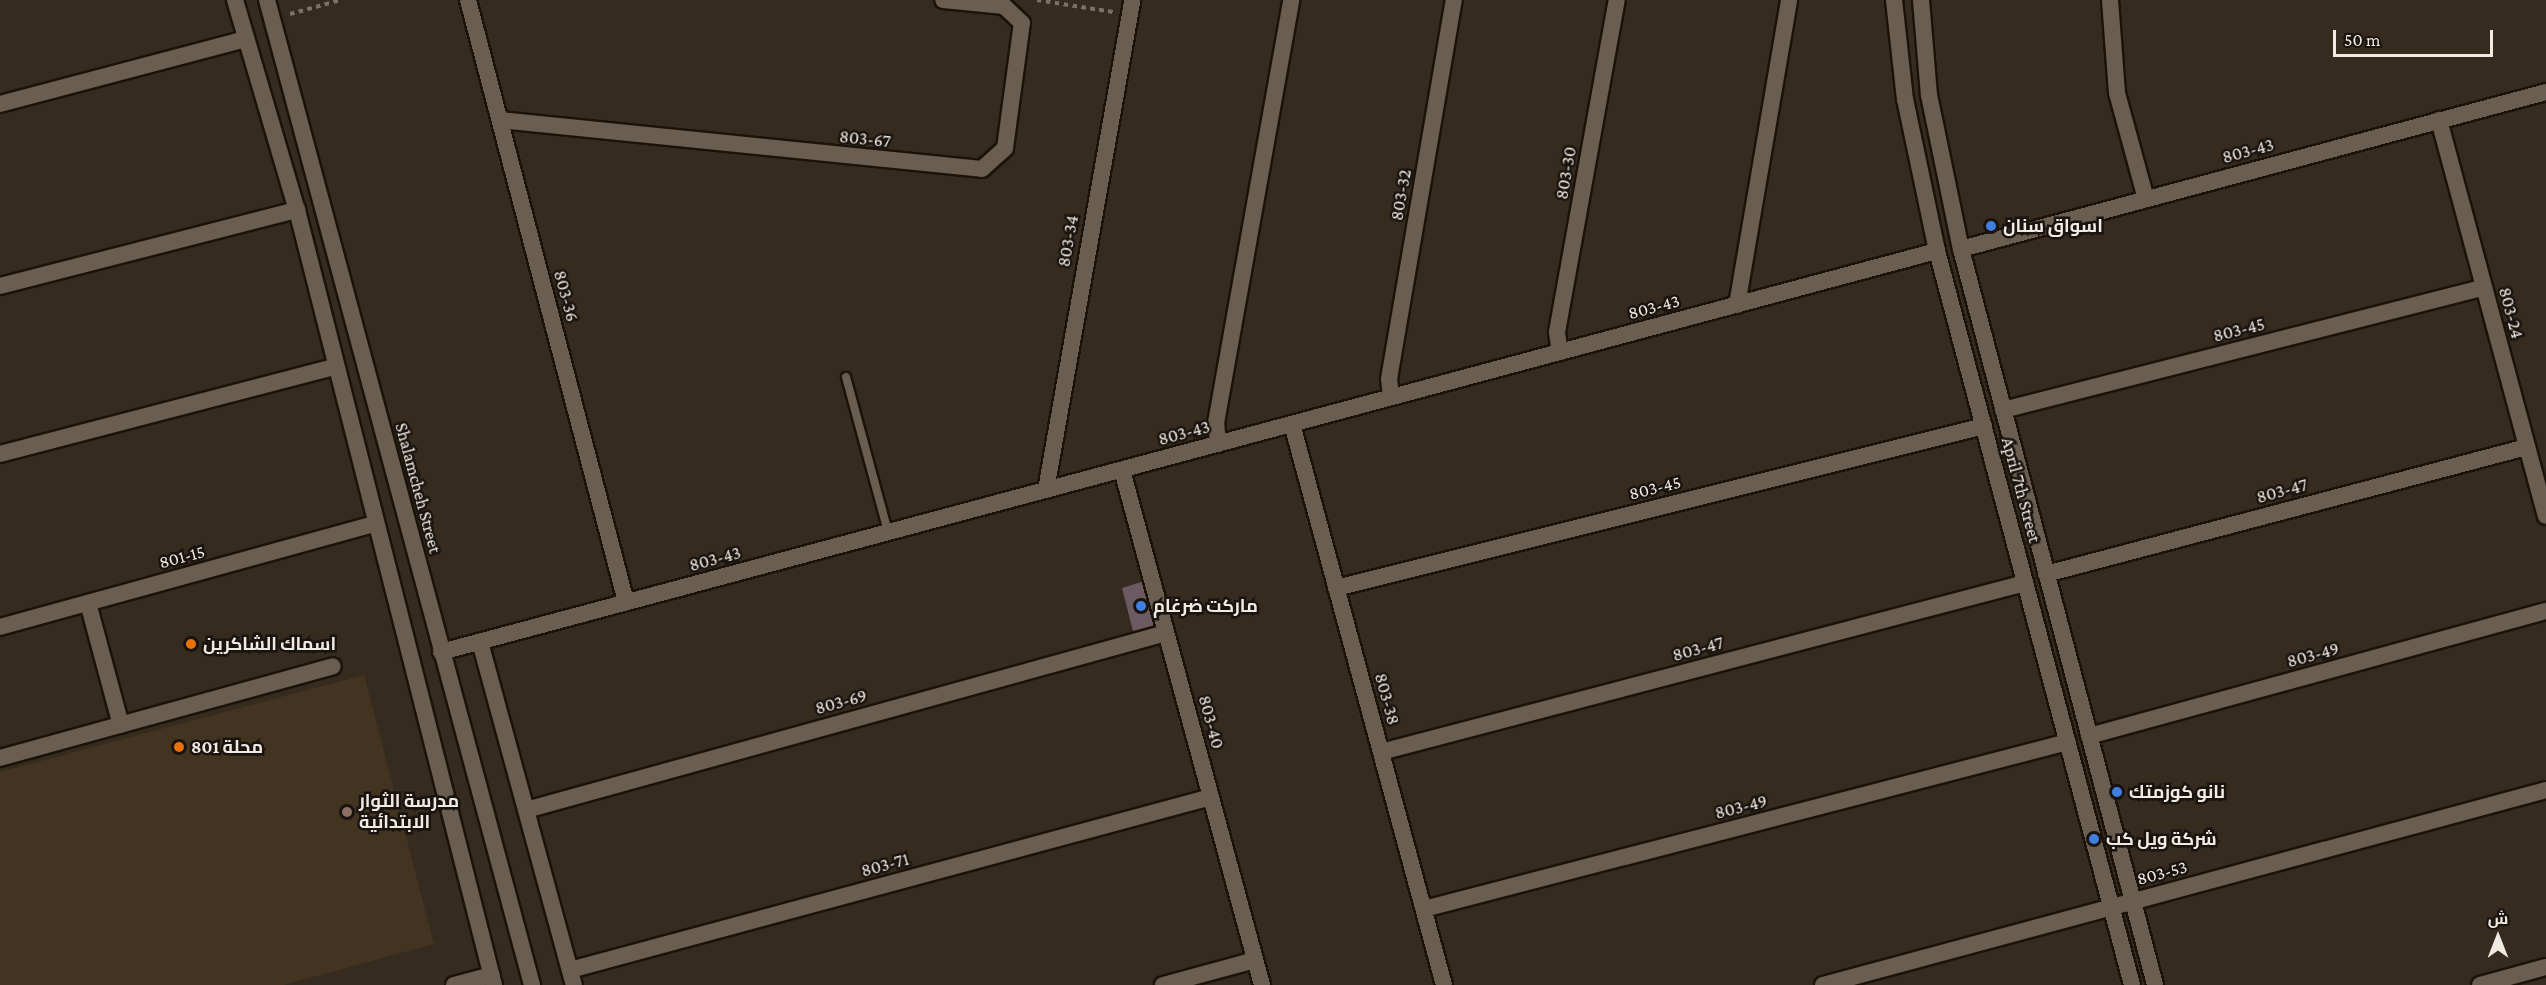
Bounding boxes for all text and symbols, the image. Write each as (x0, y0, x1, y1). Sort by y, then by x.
scale bar (2336, 18, 2496, 56)
text: 50 m (2344, 30, 2381, 50)
street label: 803-67 (838, 126, 892, 152)
street label: 803-43 (2220, 134, 2276, 168)
street label: 803-30 (1551, 145, 1581, 201)
street label: 803-32 (1386, 168, 1416, 222)
street label: 803-34 (1053, 213, 1083, 269)
place label: اسواق سنان (2003, 215, 2103, 237)
marker: اسواق سنان (1984, 219, 1998, 233)
street label: 803-36 (549, 268, 583, 324)
street label: 803-24 (2494, 285, 2528, 341)
street label: 803-43 (1626, 290, 1682, 324)
street label: 803-45 (2211, 313, 2267, 347)
street label: 803-43 (1156, 416, 1212, 450)
street label: Shalamcheh Street (390, 420, 446, 556)
street label: April 7th Street (1997, 435, 2045, 545)
street label: 803-45 (1627, 471, 1683, 505)
street label: 803-47 (2254, 474, 2310, 508)
street label: 801-15 (157, 541, 207, 573)
street label: 803-43 (687, 542, 743, 576)
place label: ماركت ضرغام (1153, 595, 1258, 617)
marker: ماركت ضرغام (1134, 599, 1148, 613)
street label: 803-47 (1670, 632, 1726, 666)
place label: اسماك الشاكرين (203, 633, 336, 655)
marker: اسماك الشاكرين (184, 637, 198, 651)
street label: 803-49 (2285, 638, 2341, 672)
street label: 803-38 (1370, 671, 1404, 727)
street label: 803-69 (813, 685, 869, 719)
street label: 803-40 (1194, 693, 1228, 751)
place label: محلة 801 (191, 736, 263, 758)
marker: محلة 801 (172, 740, 186, 754)
place label: نانو كوزمتك (2129, 781, 2225, 803)
marker: نانو كوزمتك (2110, 785, 2124, 799)
street label: 803-49 (1713, 790, 1769, 824)
place label: مدرسة الثوار الابتدائية (359, 791, 459, 834)
marker: مدرسة الثوار الابتدائية (340, 805, 354, 819)
place label: شركة ويل كب (2106, 828, 2217, 850)
marker: شركة ويل كب (2087, 832, 2101, 846)
street label: 803-71 (859, 848, 911, 882)
street label: 803-53 (2134, 856, 2190, 890)
north arrow (2468, 907, 2528, 967)
text: ش (2488, 910, 2508, 927)

